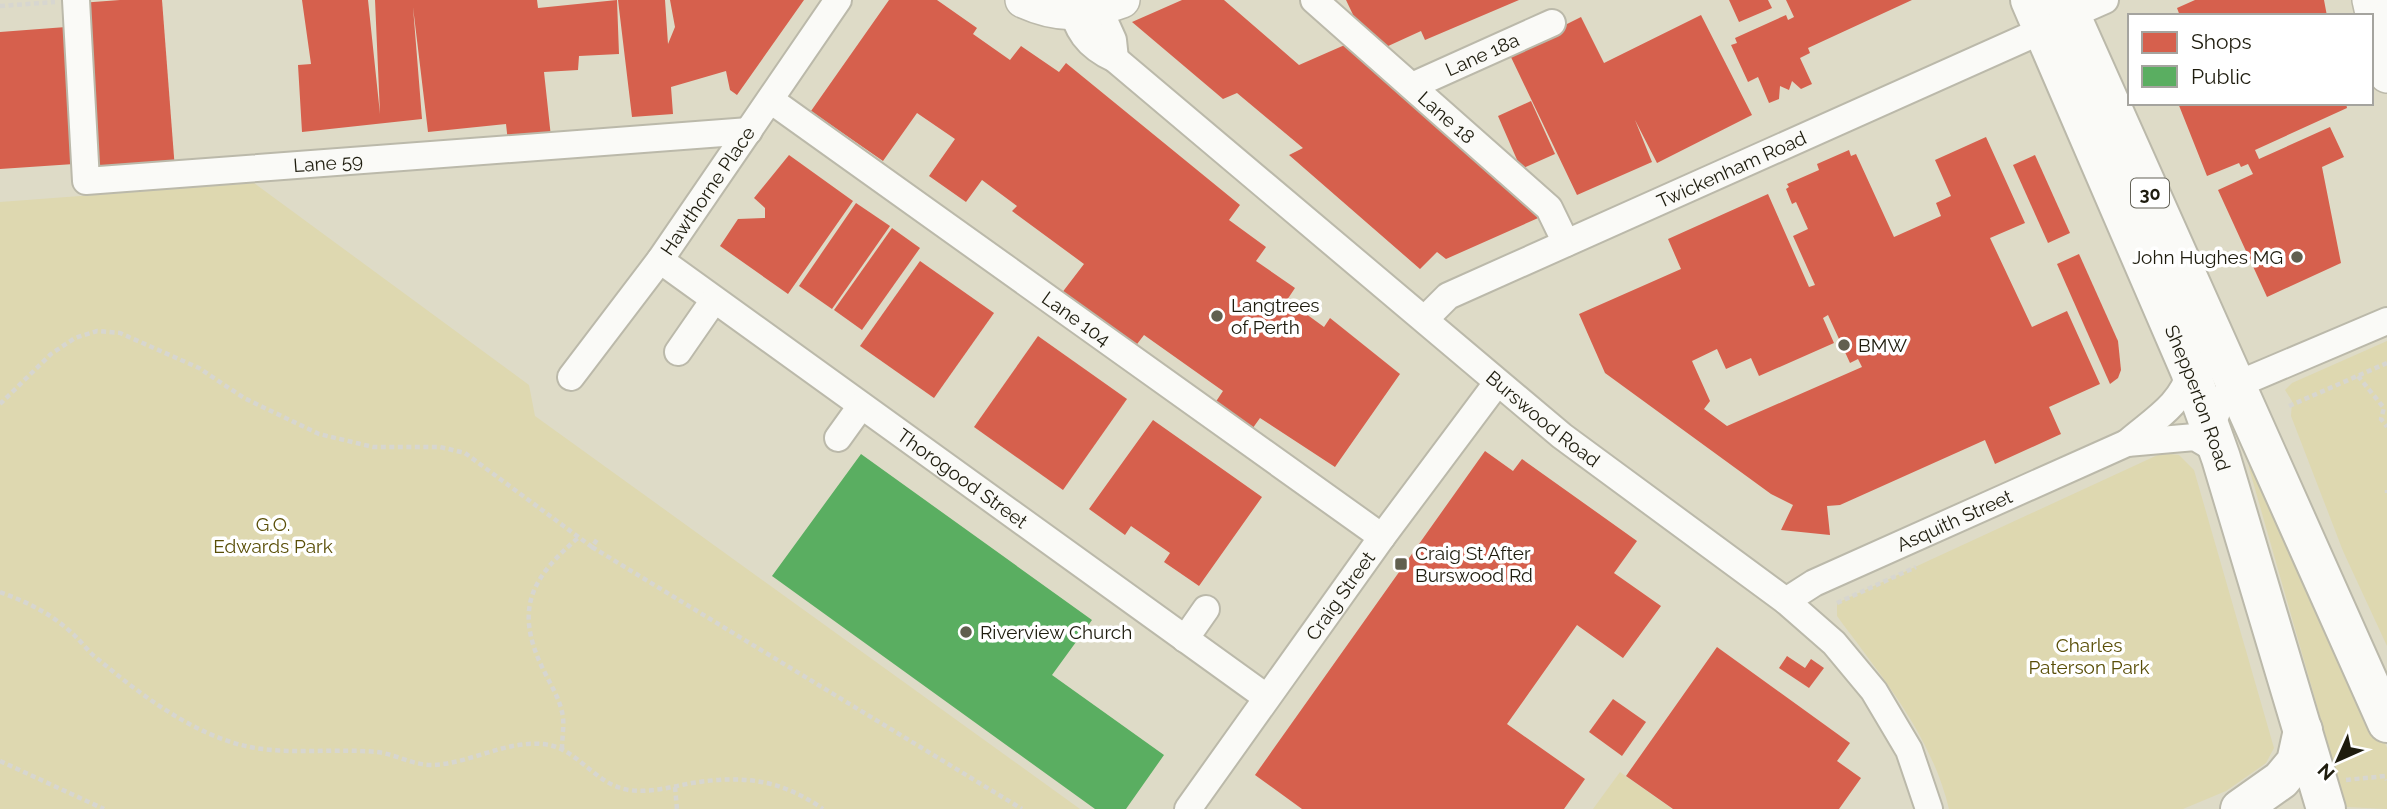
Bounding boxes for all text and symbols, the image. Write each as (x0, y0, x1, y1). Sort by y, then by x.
legend (2128, 14, 2373, 105)
street label: Lane 18a (1442, 28, 1522, 81)
text: Shops (2191, 29, 2252, 54)
text: Public (2191, 64, 2251, 89)
street label: Lane 18 (1414, 87, 1479, 148)
street label: Hawthorne Place (656, 122, 759, 259)
street label: Twickenham Road (1653, 126, 1810, 212)
street label: Lane 59 (292, 149, 364, 176)
road number: 30 (2131, 178, 2169, 208)
place label: John Hughes MG (2132, 246, 2283, 268)
marker: John Hughes MG (2289, 249, 2305, 265)
street label: Lane 104 (1038, 287, 1115, 350)
place label: Langtrees of Perth (1231, 294, 1319, 338)
marker: Langtrees of Perth (1209, 308, 1225, 324)
street label: Shepperton Road (2160, 322, 2235, 473)
place label: BMW (1858, 334, 1907, 356)
marker: BMW (1836, 337, 1852, 353)
street label: Burswood Road (1482, 366, 1604, 471)
street label: Thorogood Street (893, 424, 1033, 533)
street label: Asquith Street (1893, 485, 2016, 556)
park label: G.O. Edwards Park (213, 513, 333, 557)
place label: Craig St After Burswood Rd (1415, 542, 1533, 586)
street label: Craig Street (1301, 547, 1380, 644)
marker: Craig St After Burswood Rd (1393, 556, 1409, 572)
place label: Riverview Church (980, 621, 1132, 643)
marker: Riverview Church (958, 624, 974, 640)
park label: Charles Paterson Park (2028, 634, 2150, 678)
north arrow (2303, 725, 2373, 795)
text: N (2313, 759, 2339, 785)

